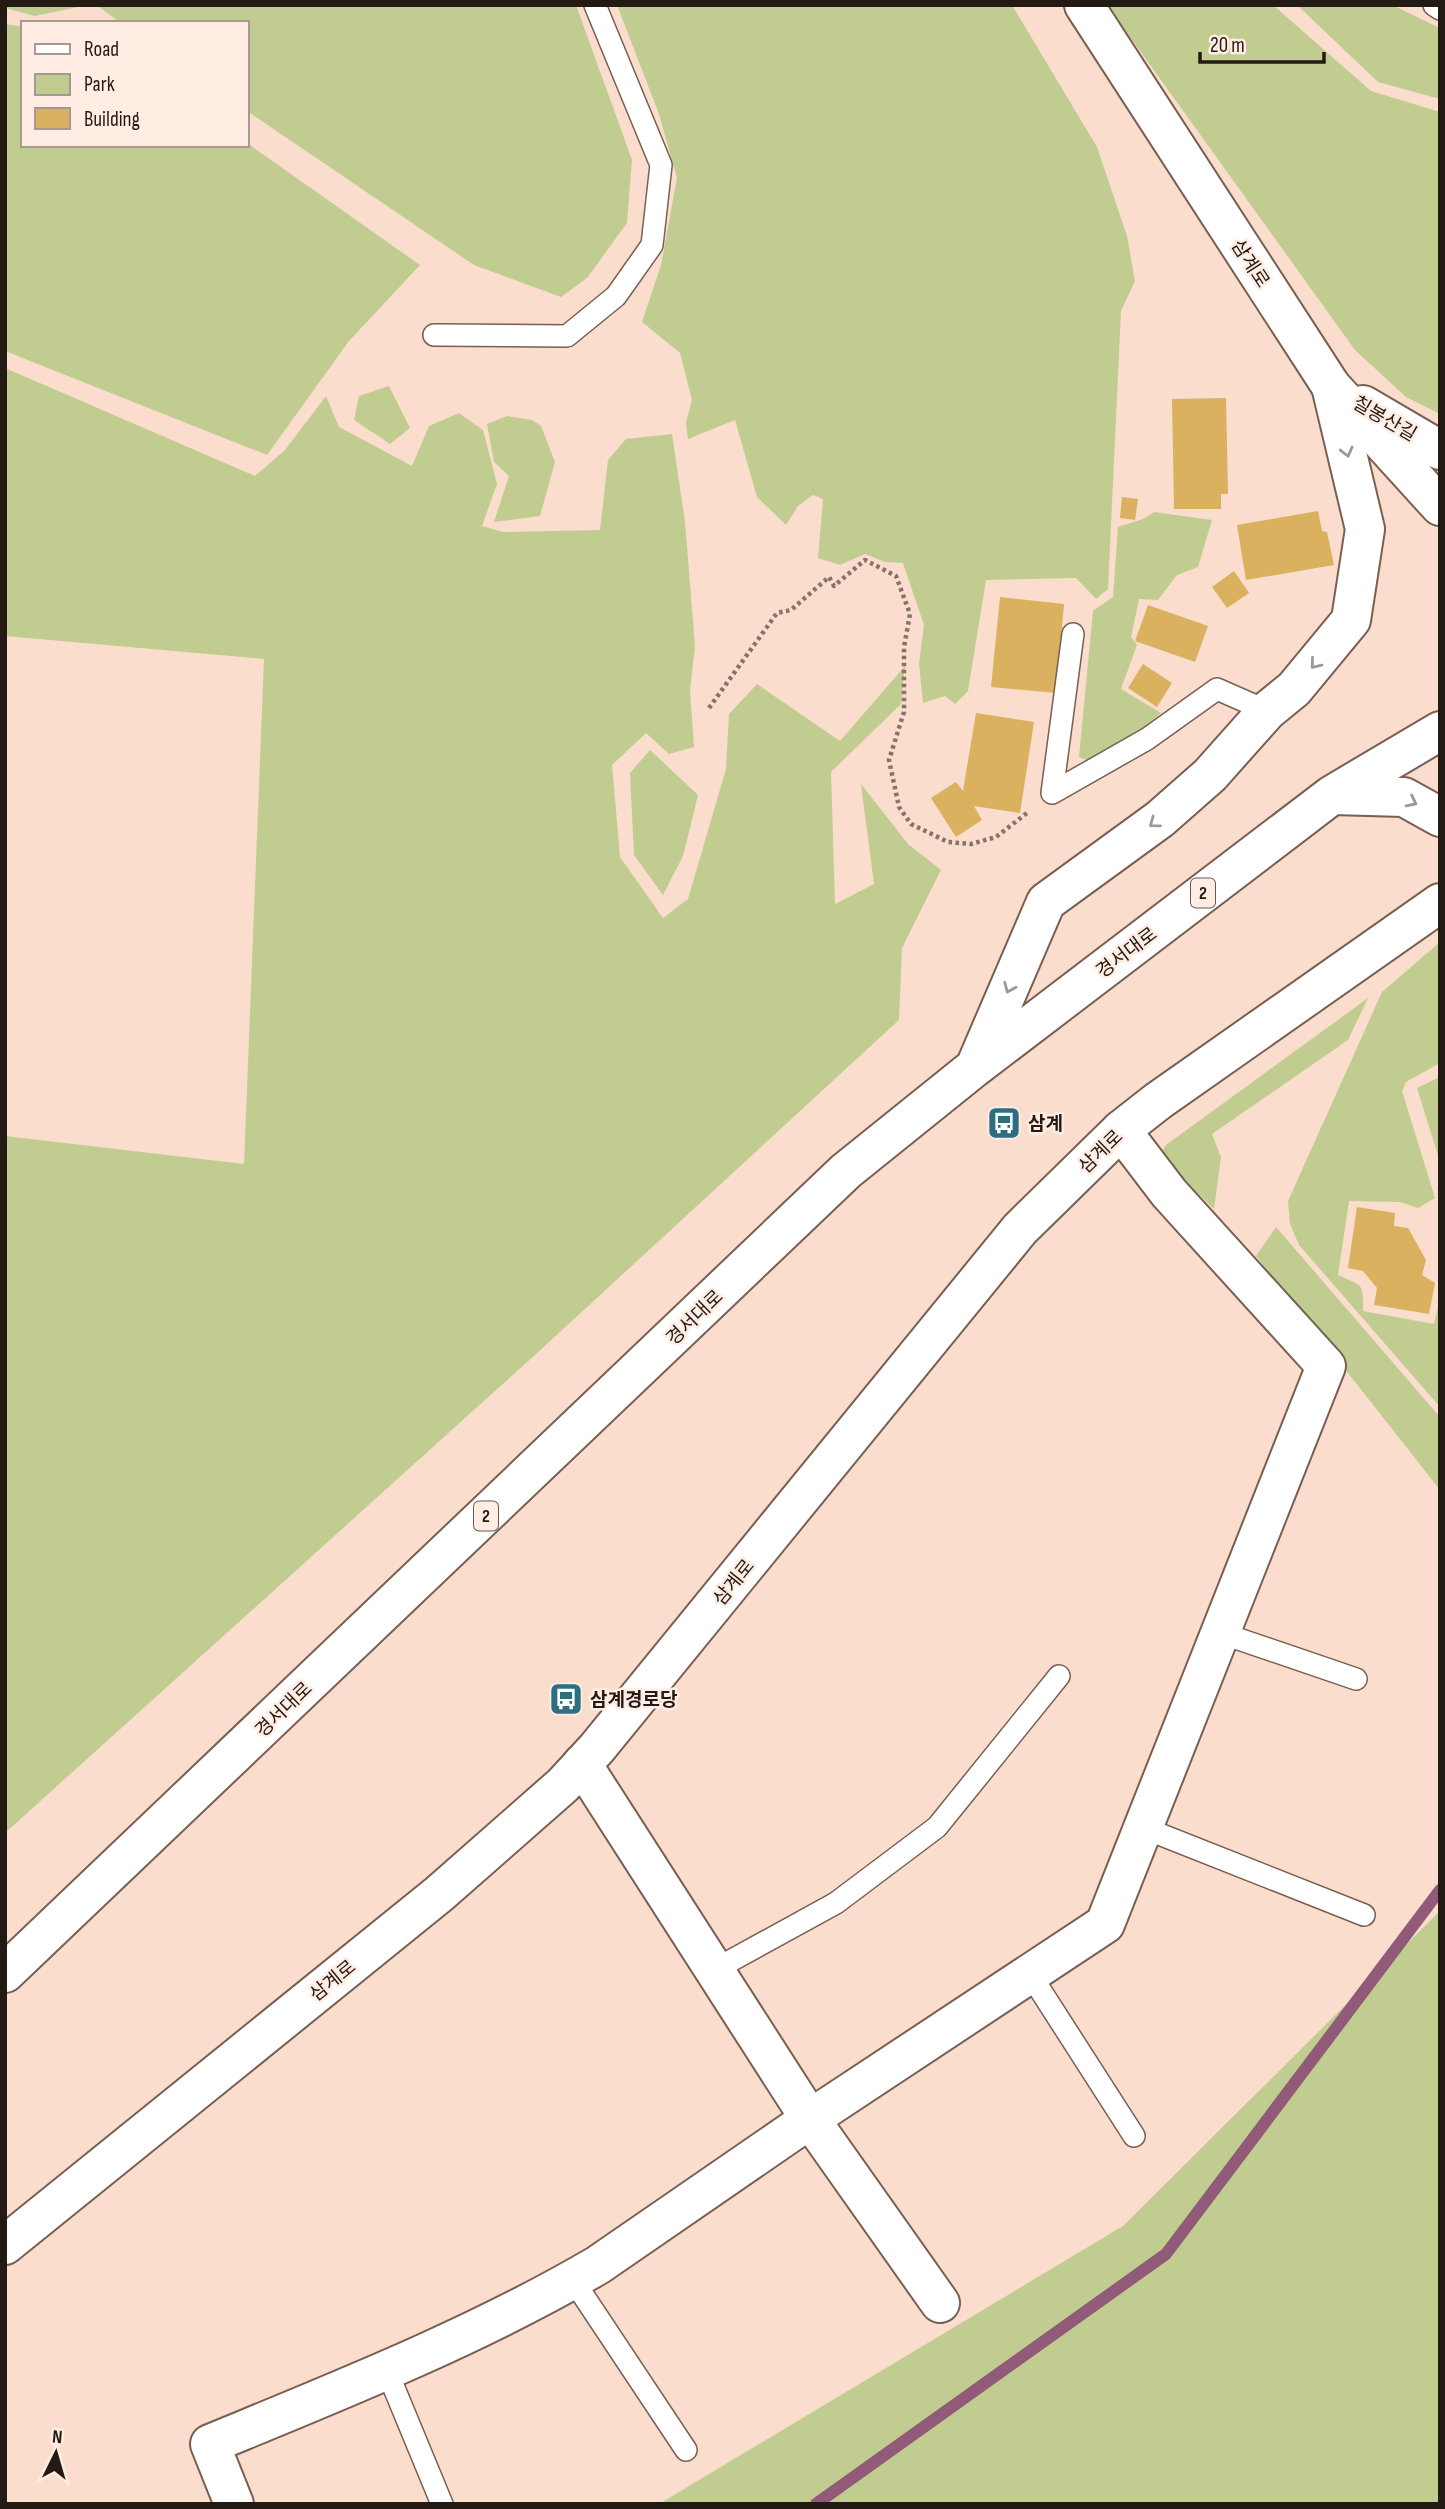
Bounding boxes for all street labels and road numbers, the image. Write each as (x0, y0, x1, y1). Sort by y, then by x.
street label: 삼계로 (1226, 236, 1274, 292)
street label: 칠봉산길 (1348, 392, 1420, 447)
road number: 2 (1191, 878, 1215, 908)
street label: 경서대로 (1092, 923, 1162, 983)
street label: 삼계로 (1074, 1126, 1128, 1179)
street label: 경서대로 (662, 1286, 728, 1351)
road number: 2 (474, 1502, 498, 1531)
street label: 삼계로 (709, 1555, 760, 1611)
street label: 경서대로 (251, 1678, 317, 1743)
street label: 삼계로 (305, 1956, 361, 2007)

